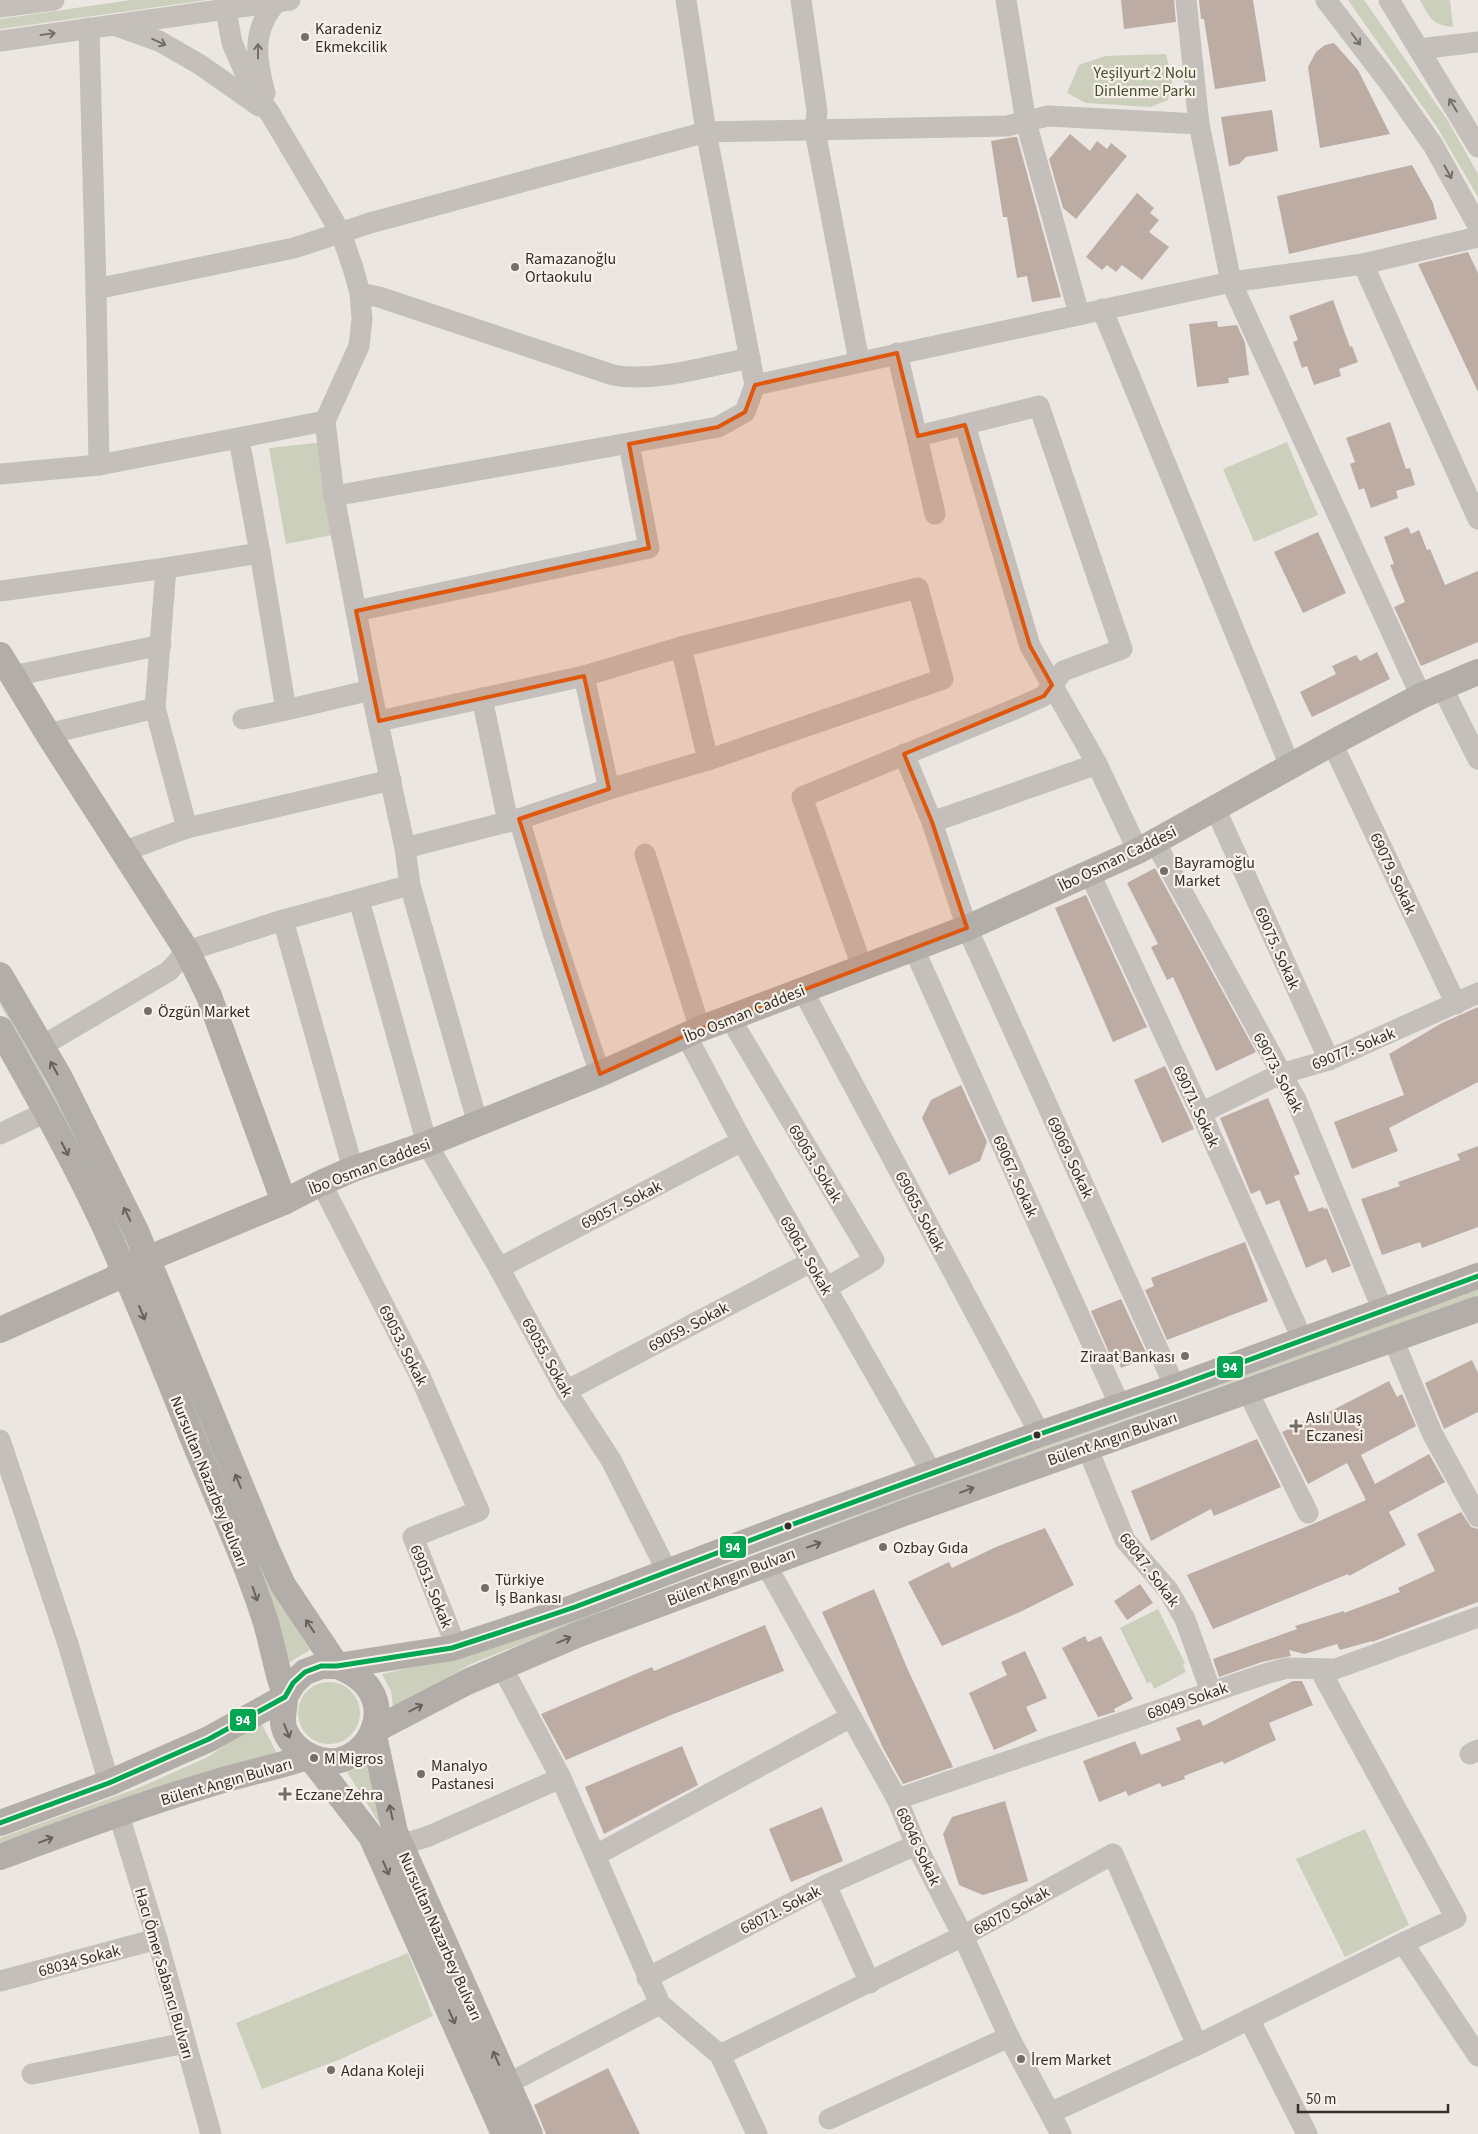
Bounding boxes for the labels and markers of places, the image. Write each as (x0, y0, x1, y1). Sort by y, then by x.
place label: Karadeniz Ekmekcilik (315, 18, 387, 58)
marker: Karadeniz Ekmekcilik (299, 31, 311, 43)
place label: Ramazanoğlu Ortaokulu (525, 248, 616, 288)
marker: Ramazanoğlu Ortaokulu (509, 261, 521, 273)
place label: Bayramoğlu Market (1174, 852, 1255, 892)
marker: Bayramoğlu Market (1158, 865, 1170, 877)
place label: Özgün Market (158, 1001, 251, 1023)
marker: Özgün Market (142, 1005, 154, 1017)
place label: Ziraat Bankası (1080, 1346, 1175, 1368)
marker: Ziraat Bankası (1179, 1350, 1191, 1362)
place label: Aslı Ulaş Eczanesi (1306, 1407, 1363, 1447)
marker: Aslı Ulaş Eczanesi (1290, 1420, 1302, 1432)
unlabelled marker (1032, 1430, 1042, 1440)
unlabelled marker (783, 1521, 793, 1531)
place label: Ozbay Gıda (893, 1537, 968, 1559)
marker: Ozbay Gıda (877, 1541, 889, 1553)
place label: Türkiye İş Bankası (495, 1569, 562, 1609)
marker: Türkiye İş Bankası (479, 1582, 491, 1594)
place label: M Migros (324, 1748, 383, 1770)
marker: M Migros (308, 1752, 320, 1764)
place label: Manalyo Pastanesi (431, 1755, 494, 1795)
marker: Manalyo Pastanesi (415, 1768, 427, 1780)
place label: Eczane Zehra (295, 1784, 383, 1806)
marker: Eczane Zehra (279, 1788, 291, 1800)
place label: İrem Market (1031, 2049, 1112, 2071)
marker: İrem Market (1015, 2053, 1027, 2065)
place label: Adana Koleji (341, 2060, 424, 2082)
marker: Adana Koleji (325, 2064, 337, 2076)

